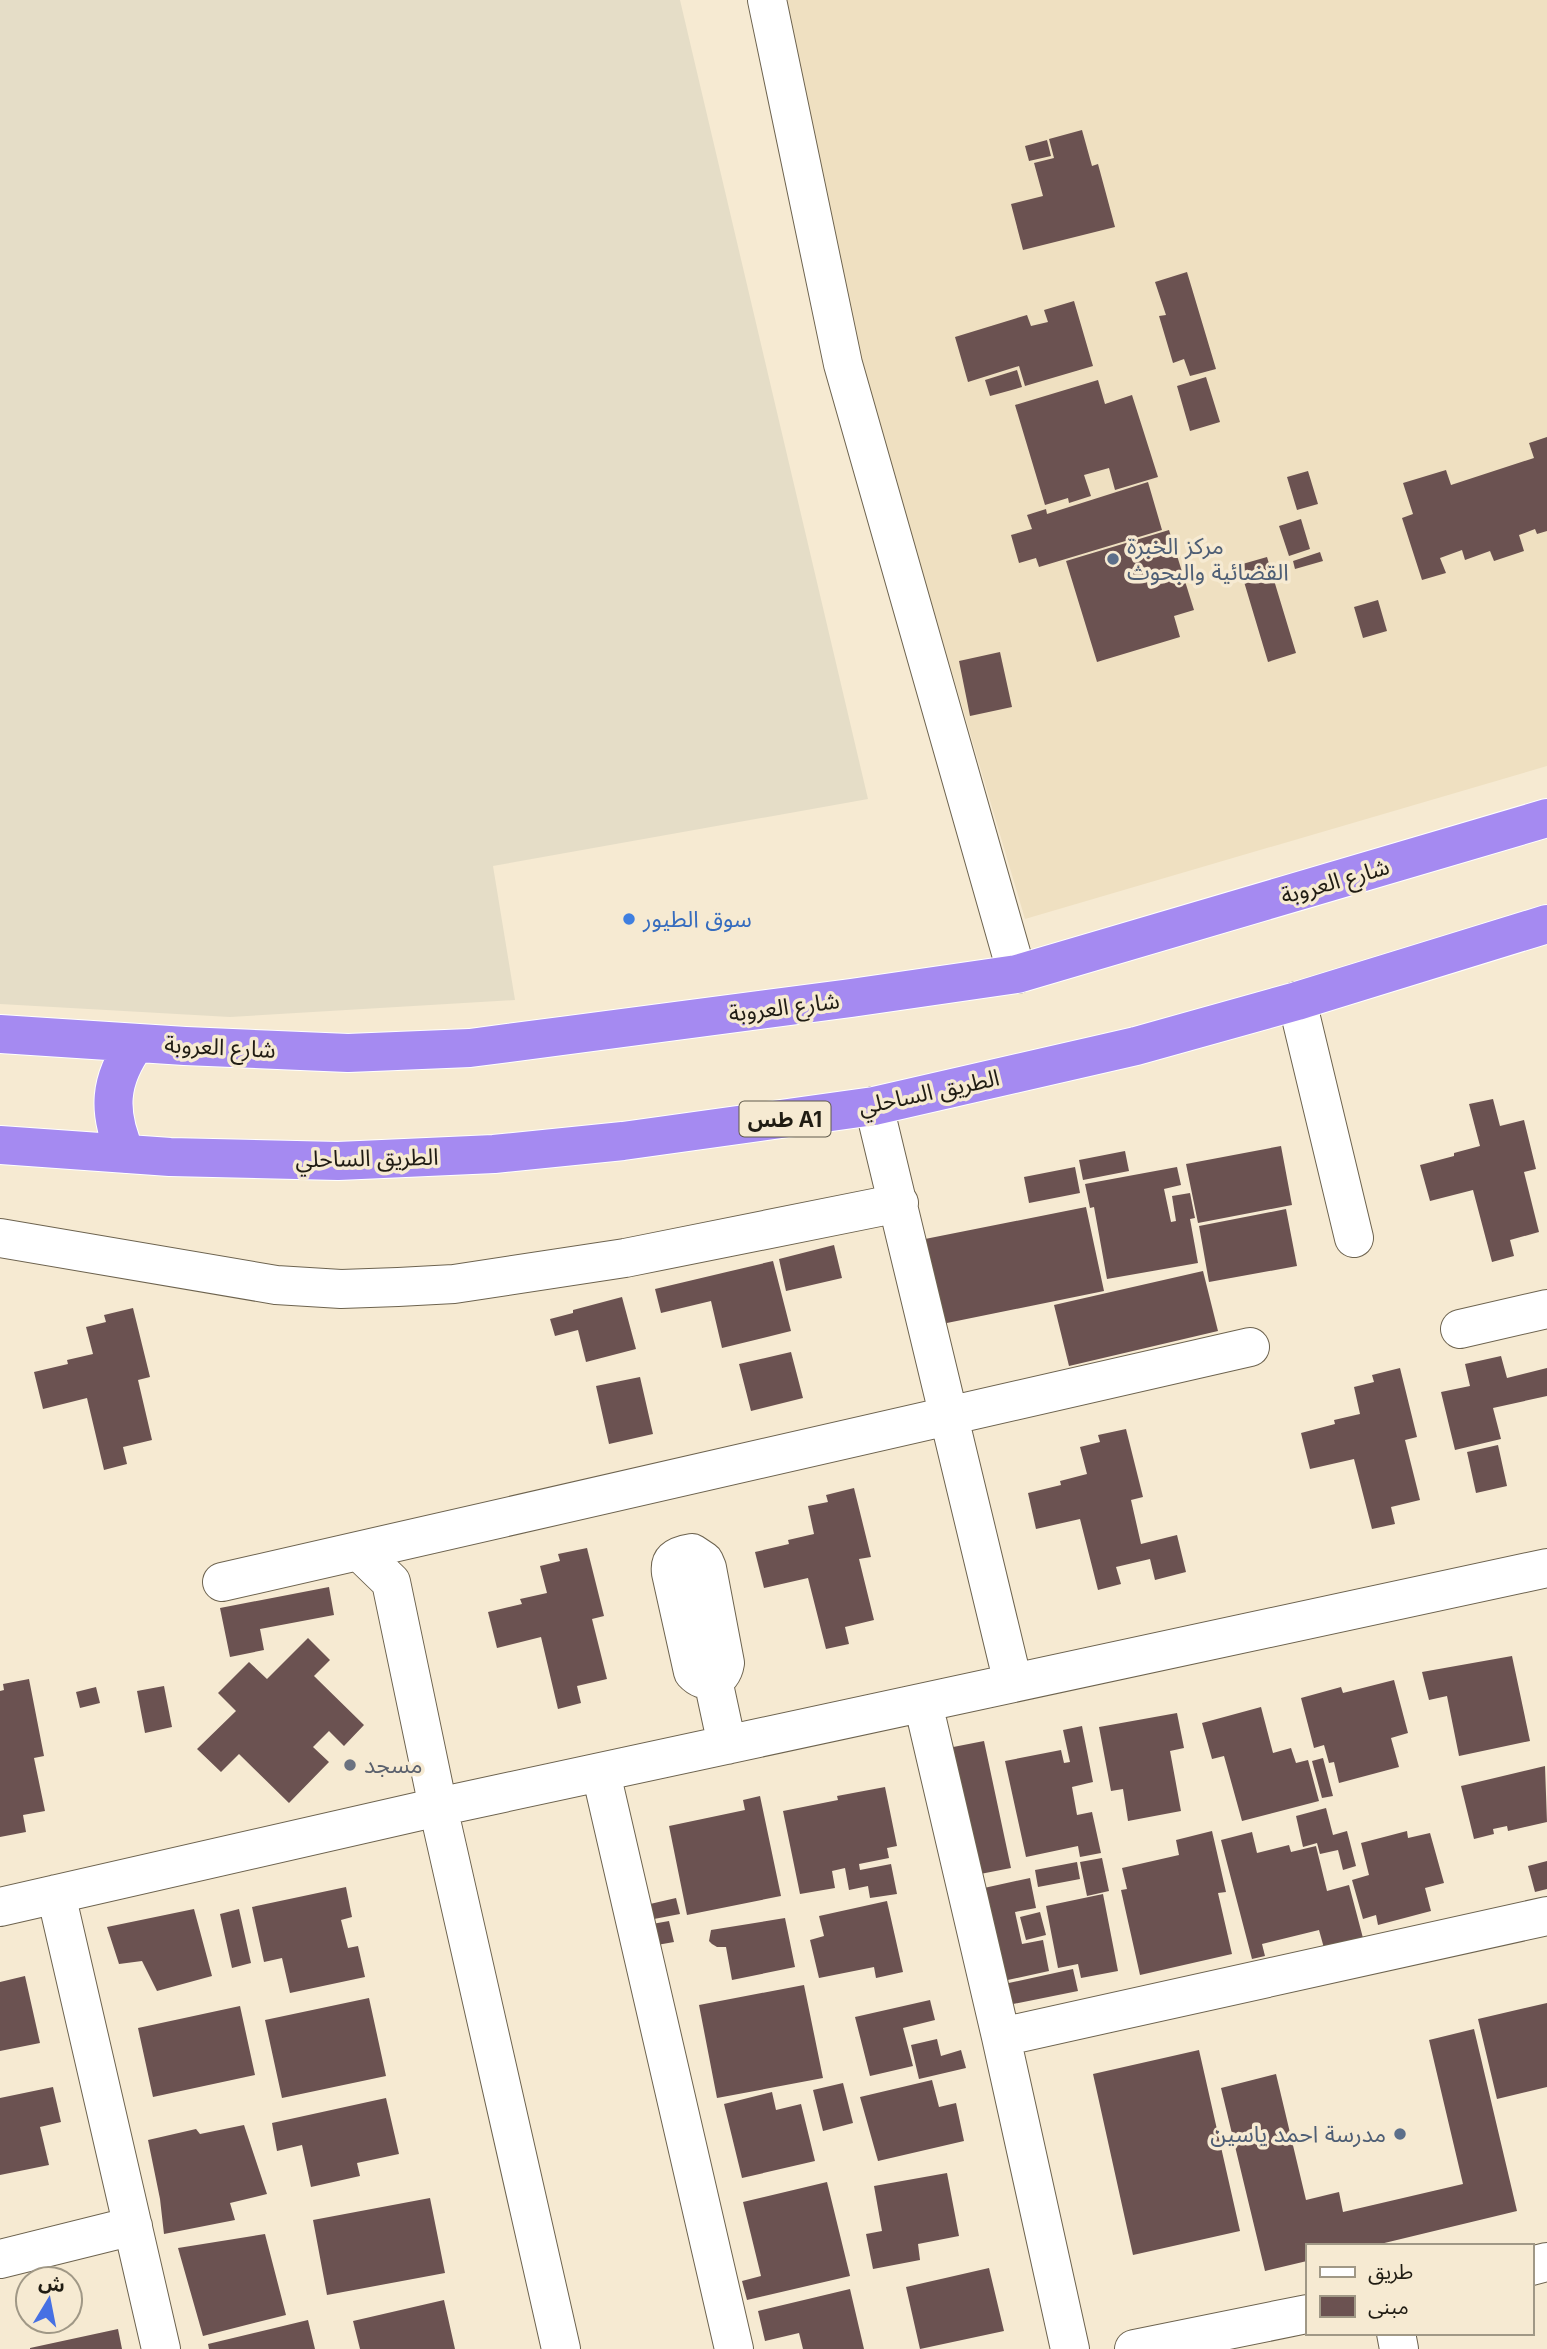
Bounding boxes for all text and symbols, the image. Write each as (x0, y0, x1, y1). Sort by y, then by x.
place label: مركز الخبرة القضائية والبحوث (1127, 532, 1289, 586)
marker: مركز الخبرة القضائية والبحوث (1105, 551, 1121, 567)
street label: شارع العروبة (1278, 852, 1393, 913)
place label: سوق الطيور (642, 905, 752, 933)
marker: سوق الطيور (621, 911, 637, 927)
street label: شارع العروبة (727, 986, 841, 1031)
street label: شارع العروبة (163, 1030, 276, 1067)
street label: الطريق الساحلي (856, 1063, 1003, 1124)
road number: طس A1 (740, 1102, 830, 1136)
street label: الطريق الساحلي (295, 1143, 439, 1177)
place label: مسجد (364, 1751, 423, 1779)
marker: مسجد (342, 1757, 358, 1773)
place label: مدرسة احمد ياسين (1210, 2120, 1386, 2148)
marker: مدرسة احمد ياسين (1392, 2126, 1408, 2142)
legend (1306, 2244, 1533, 2335)
text: طريق (1368, 2259, 1413, 2285)
north arrow (14, 2265, 84, 2335)
text: ش (37, 2270, 67, 2297)
text: مبنى (1368, 2294, 1409, 2319)

